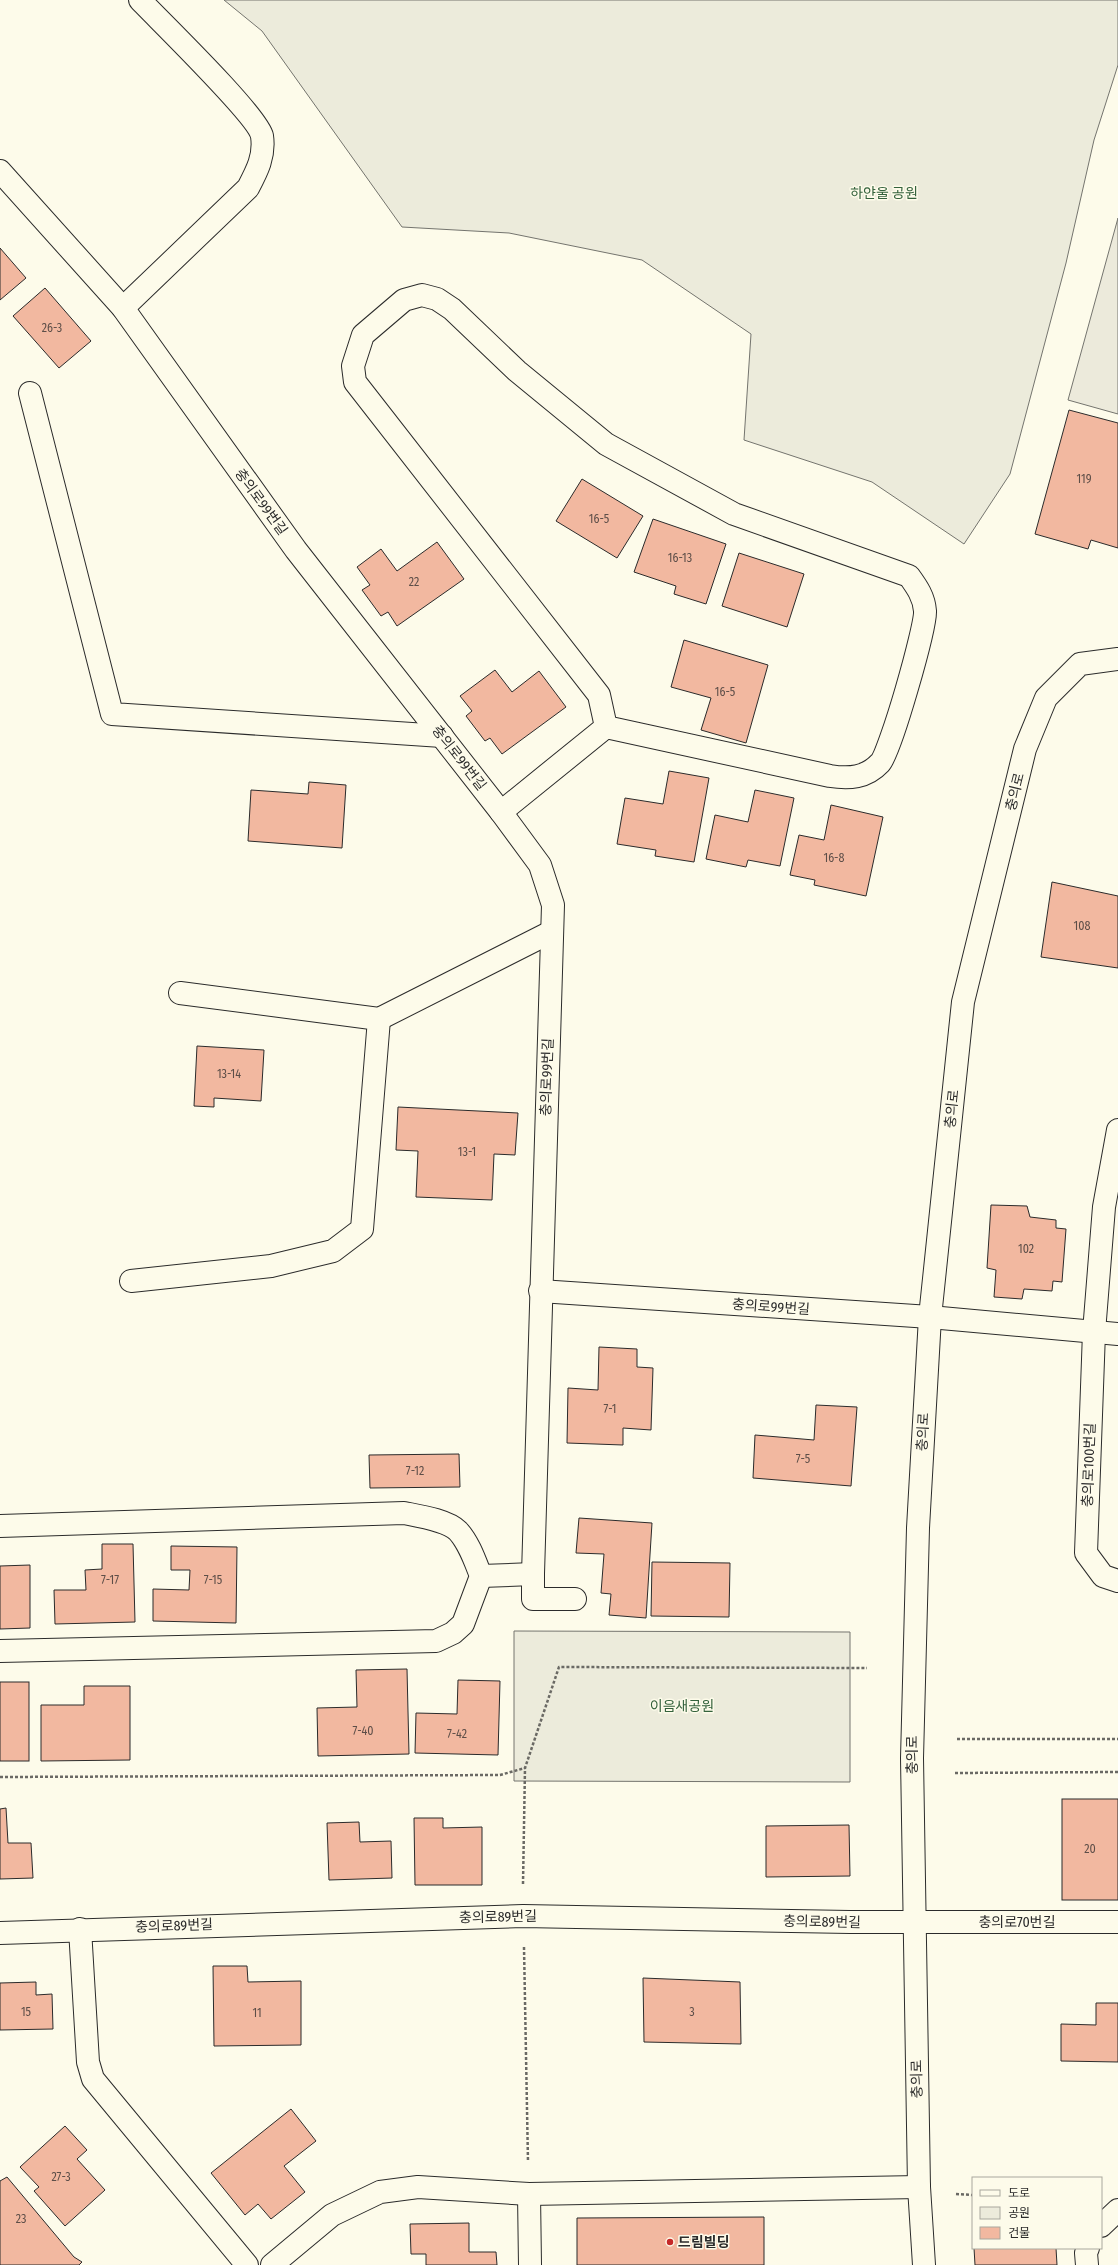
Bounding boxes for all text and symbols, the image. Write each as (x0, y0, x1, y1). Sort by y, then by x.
park label: 하얀울 공원 (850, 185, 918, 202)
house number: 26-3 (42, 321, 62, 335)
street label: 충의로99번길 (231, 465, 291, 539)
house number: 119 (1076, 472, 1092, 486)
house number: 16-5 (589, 512, 610, 526)
house number: 16-13 (668, 551, 692, 565)
house number: 22 (409, 575, 419, 589)
house number: 16-5 (715, 685, 736, 699)
street label: 충의로99번길 (428, 722, 490, 794)
street label: 충의로 (1002, 771, 1028, 813)
house number: 16-8 (823, 851, 845, 865)
house number: 108 (1074, 919, 1090, 933)
street label: 충의로99번길 (537, 1038, 557, 1116)
house number: 13-14 (217, 1067, 241, 1081)
street label: 충의로 (942, 1089, 962, 1129)
house number: 13-1 (458, 1145, 476, 1159)
house number: 102 (1018, 1242, 1034, 1256)
street label: 충의로99번길 (731, 1296, 811, 1318)
house number: 7-1 (603, 1402, 617, 1416)
street label: 충의로 (914, 1412, 933, 1452)
street label: 충의로100번길 (1079, 1423, 1099, 1507)
house number: 7-5 (796, 1452, 811, 1466)
house number: 7-12 (406, 1464, 424, 1478)
house number: 7-17 (101, 1573, 119, 1587)
house number: 7-15 (204, 1573, 223, 1587)
park label: 이음새공원 (650, 1698, 714, 1715)
house number: 7-40 (352, 1724, 374, 1738)
house number: 7-42 (447, 1727, 467, 1741)
street label: 충의로 (904, 1736, 921, 1774)
house number: 20 (1084, 1842, 1096, 1856)
street label: 충의로89번길 (459, 1908, 537, 1926)
street label: 충의로89번길 (783, 1913, 861, 1931)
street label: 충의로70번길 (978, 1914, 1056, 1931)
street label: 충의로89번길 (135, 1916, 213, 1936)
house number: 15 (21, 2005, 32, 2019)
house number: 3 (689, 2005, 695, 2019)
house number: 11 (252, 2006, 262, 2020)
street label: 충의로 (908, 2059, 926, 2098)
house number: 27-3 (51, 2170, 71, 2184)
legend (972, 2177, 1102, 2249)
text: 도로 (1008, 2186, 1030, 2200)
text: 공원 (1008, 2206, 1030, 2220)
house number: 23 (16, 2212, 26, 2226)
text: 건물 (1008, 2226, 1030, 2240)
place label: 드림빌딩 (678, 2234, 730, 2251)
marker: 드림빌딩 (665, 2237, 675, 2247)

